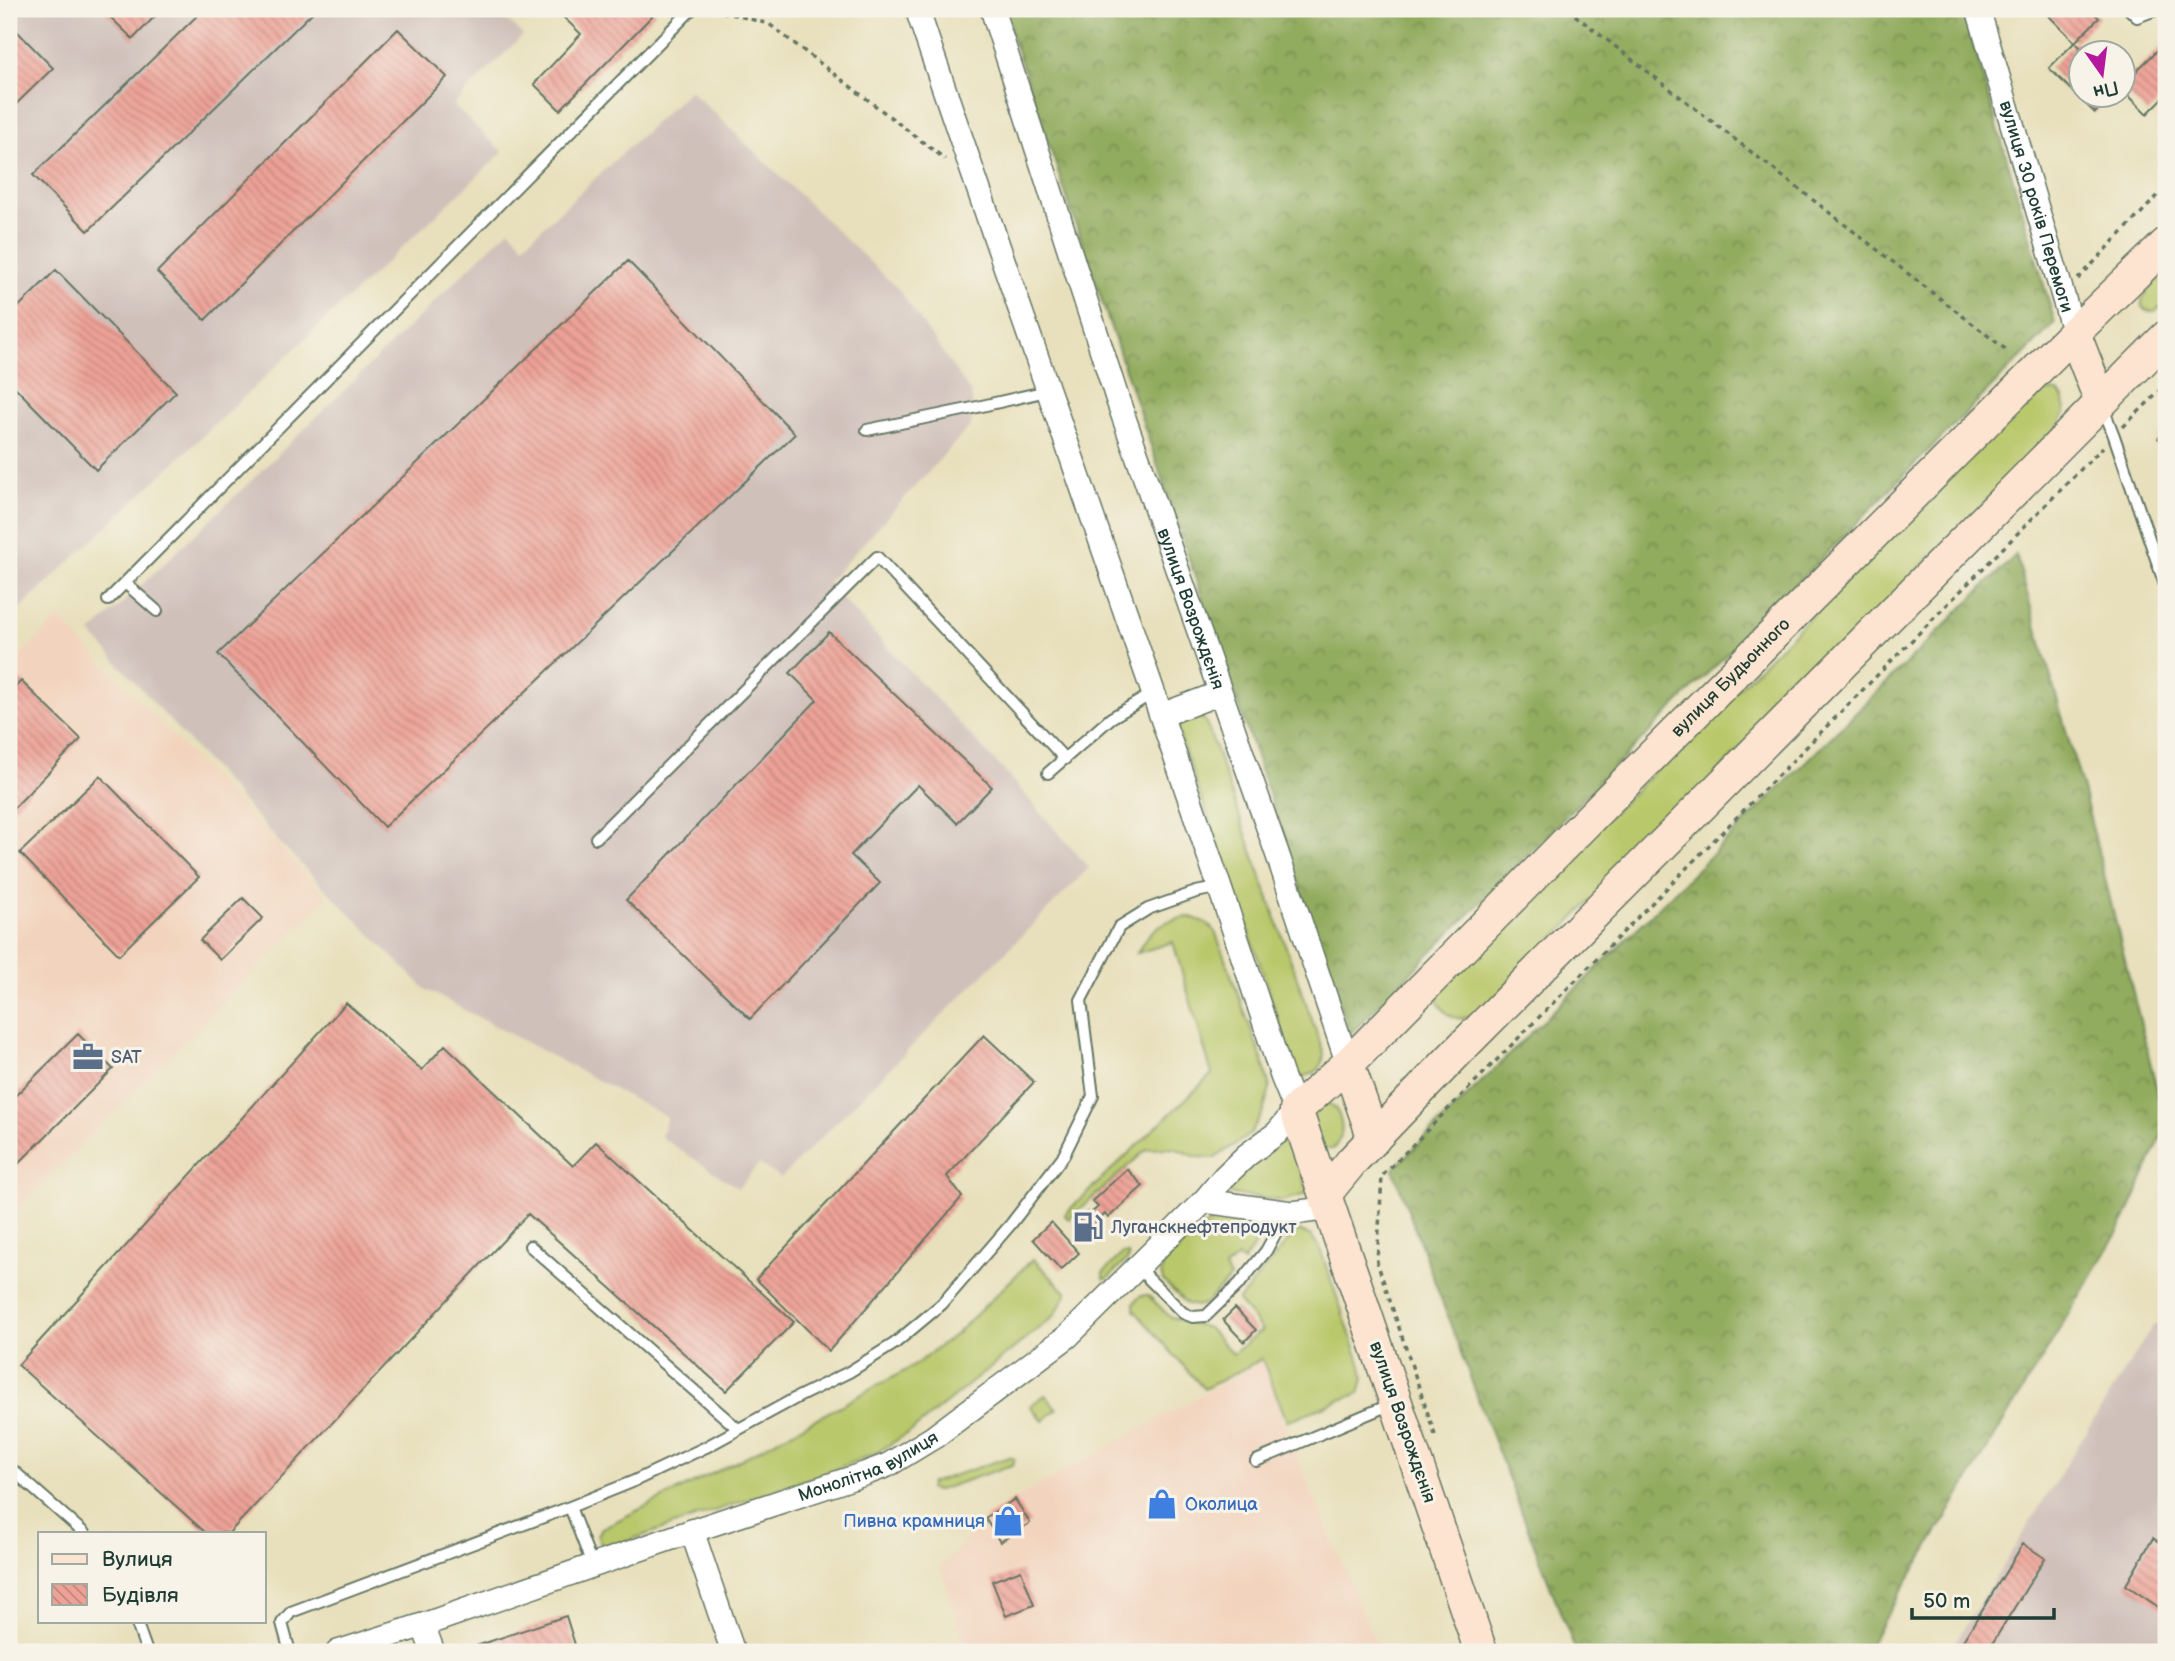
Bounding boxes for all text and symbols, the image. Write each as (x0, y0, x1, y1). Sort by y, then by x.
north arrow (2066, 38, 2136, 108)
text: Пн (2091, 75, 2121, 103)
street label: вулиця 30 років Перемоги (1995, 98, 2077, 315)
street label: вулиця Возрождєнія (1153, 525, 1229, 692)
street label: вулиця Будьонного (1667, 614, 1795, 741)
office icon: SAT (71, 1040, 105, 1074)
place label: SAT (111, 1047, 142, 1068)
fuel station icon: Луганскнефтепродукт (1071, 1210, 1105, 1244)
place label: Луганскнефтепродукт (1110, 1217, 1297, 1238)
street label: вулиця Возрождєнія (1365, 1339, 1440, 1506)
street label: Монолітна вулиця (795, 1427, 942, 1506)
shop icon: Околица (1145, 1487, 1179, 1521)
place label: Околица (1185, 1494, 1258, 1515)
shop icon: Пивна крамниця (991, 1504, 1025, 1538)
place label: Пивна крамниця (843, 1511, 985, 1532)
legend (38, 1532, 266, 1622)
text: Вулиця (102, 1547, 173, 1572)
scale bar (1912, 1577, 2054, 1621)
text: Будівля (102, 1583, 179, 1608)
text: 50 m (1923, 1589, 1970, 1614)

